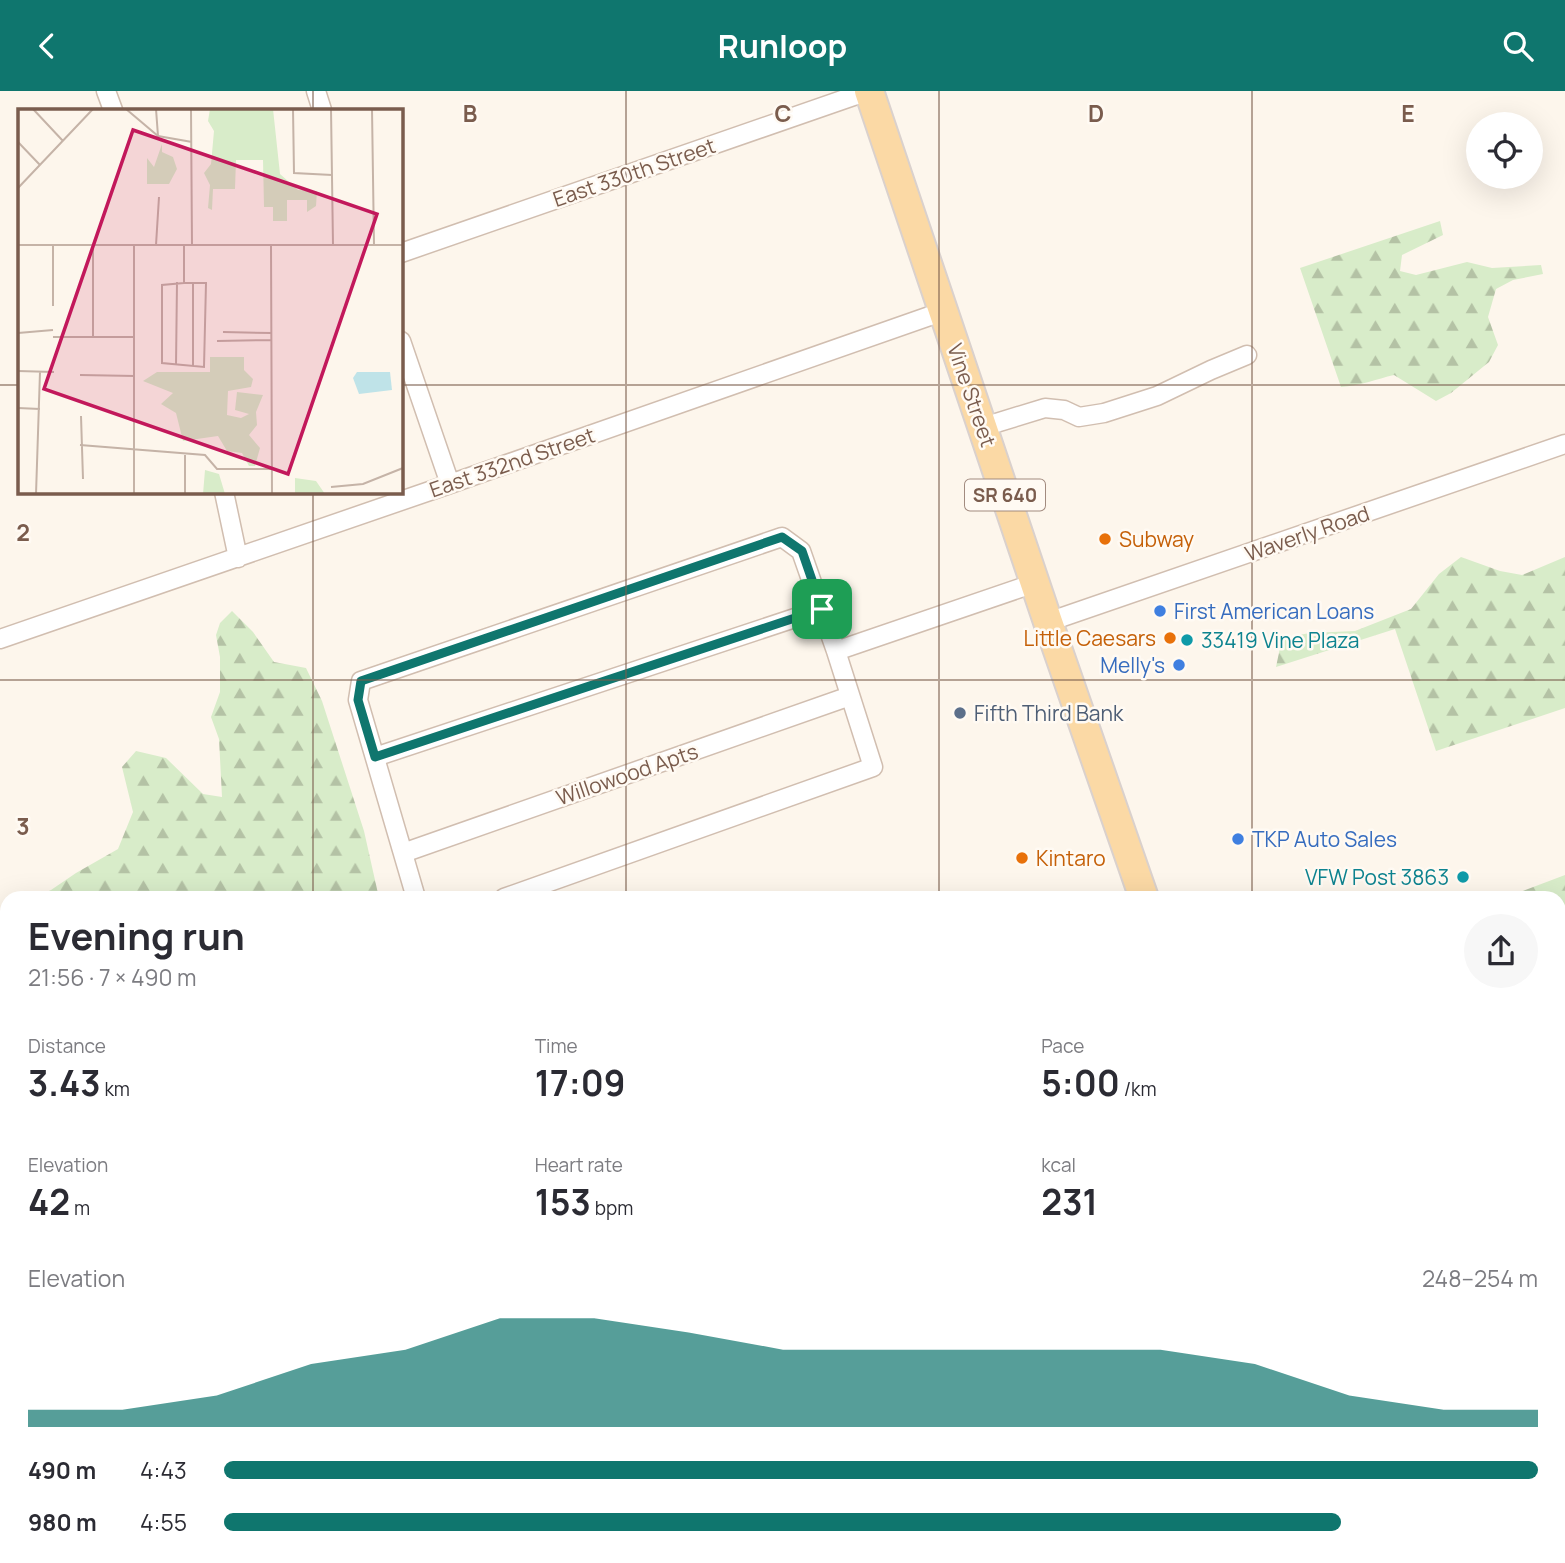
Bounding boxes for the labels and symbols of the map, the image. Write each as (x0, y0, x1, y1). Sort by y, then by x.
text: B (463, 97, 477, 129)
text: C (775, 97, 792, 129)
text: D (1088, 97, 1104, 129)
text: E (1401, 97, 1415, 129)
inset map (18, 109, 402, 493)
street label: East 330th Street (549, 131, 719, 213)
street label: Vine Street (941, 340, 1003, 450)
street label: East 332nd Street (426, 421, 598, 503)
road number: SR 640 (965, 479, 1045, 511)
street label: Waverly Road (1241, 499, 1373, 567)
text: 2 (16, 516, 30, 548)
place label: Subway (1119, 525, 1194, 553)
marker: Subway (1097, 531, 1113, 547)
pin (792, 579, 852, 639)
place label: First American Loans (1174, 597, 1374, 625)
marker: First American Loans (1152, 603, 1168, 619)
place label: Little Caesars (1024, 624, 1156, 652)
place label: 33419 Vine Plaza (1201, 626, 1359, 654)
marker: Little Caesars (1162, 630, 1178, 646)
marker: 33419 Vine Plaza (1179, 632, 1195, 648)
place label: Melly's (1100, 651, 1165, 679)
marker: Melly's (1171, 657, 1187, 673)
place label: Fifth Third Bank (974, 699, 1124, 727)
marker: Fifth Third Bank (952, 705, 968, 721)
street label: Willowood Apts (552, 737, 702, 811)
text: 3 (16, 810, 30, 842)
place label: TKP Auto Sales (1252, 825, 1397, 853)
marker: TKP Auto Sales (1230, 831, 1246, 847)
place label: Kintaro (1036, 844, 1106, 872)
marker: Kintaro (1014, 850, 1030, 866)
place label: VFW Post 3863 (1305, 863, 1449, 891)
marker: VFW Post 3863 (1455, 869, 1471, 885)

